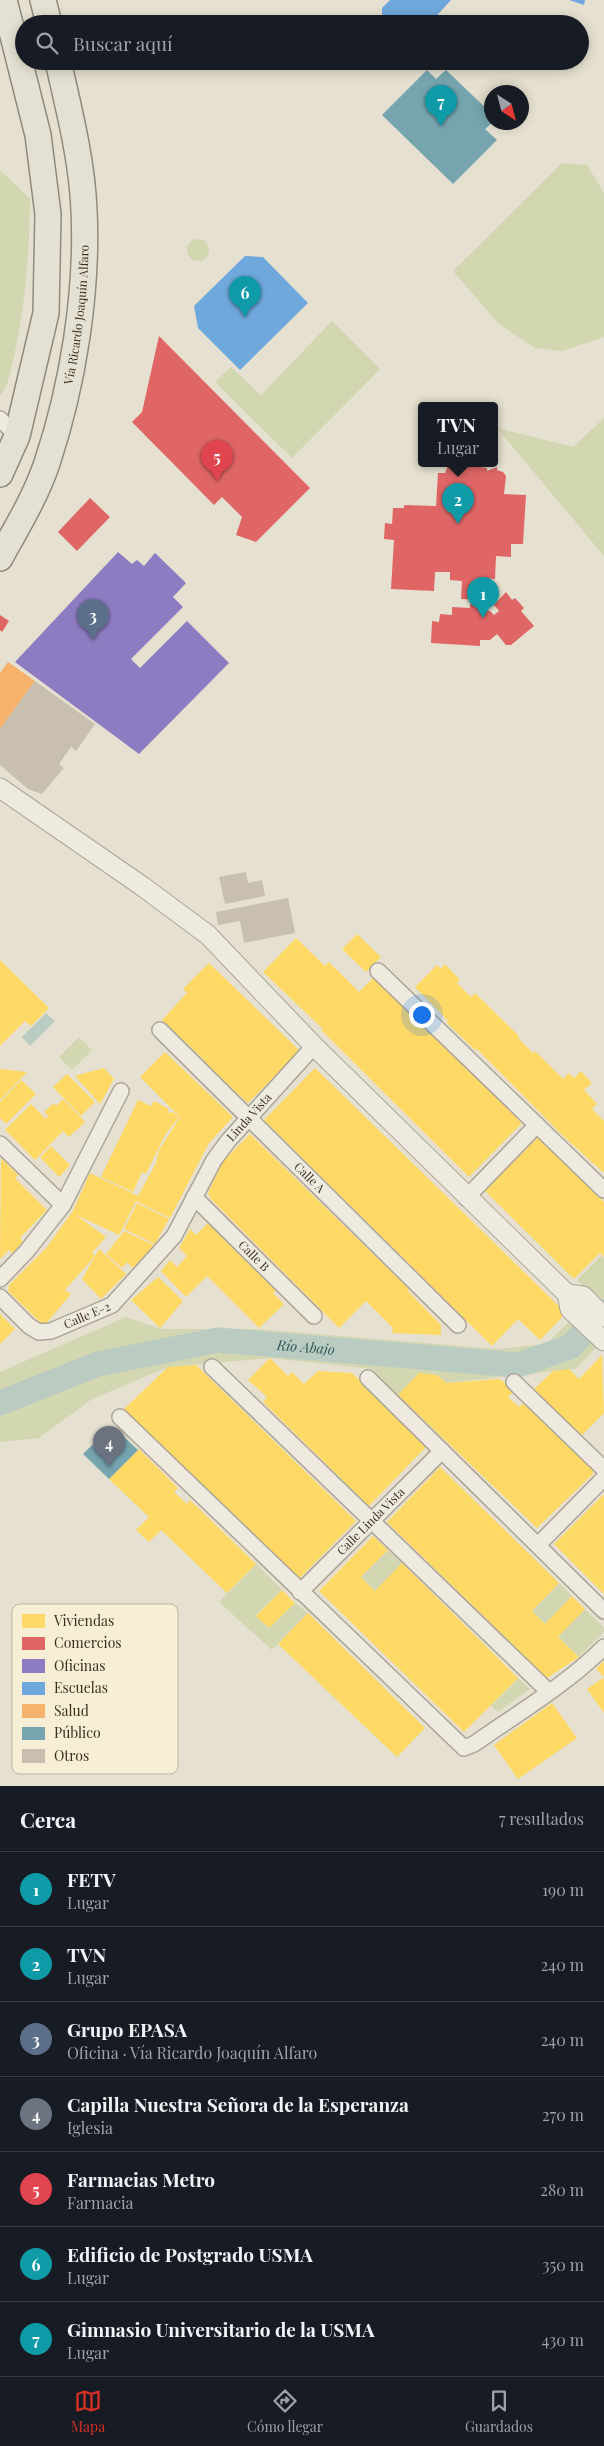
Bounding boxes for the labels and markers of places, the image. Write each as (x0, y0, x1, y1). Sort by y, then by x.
pin: 7 (425, 85, 457, 126)
pin: 6 (229, 276, 261, 317)
pin: 5 (201, 440, 233, 481)
pin: 2 (442, 483, 474, 524)
pin: 1 (467, 577, 499, 618)
pin: 3 (77, 599, 109, 640)
pin: 4 (93, 1426, 125, 1467)

